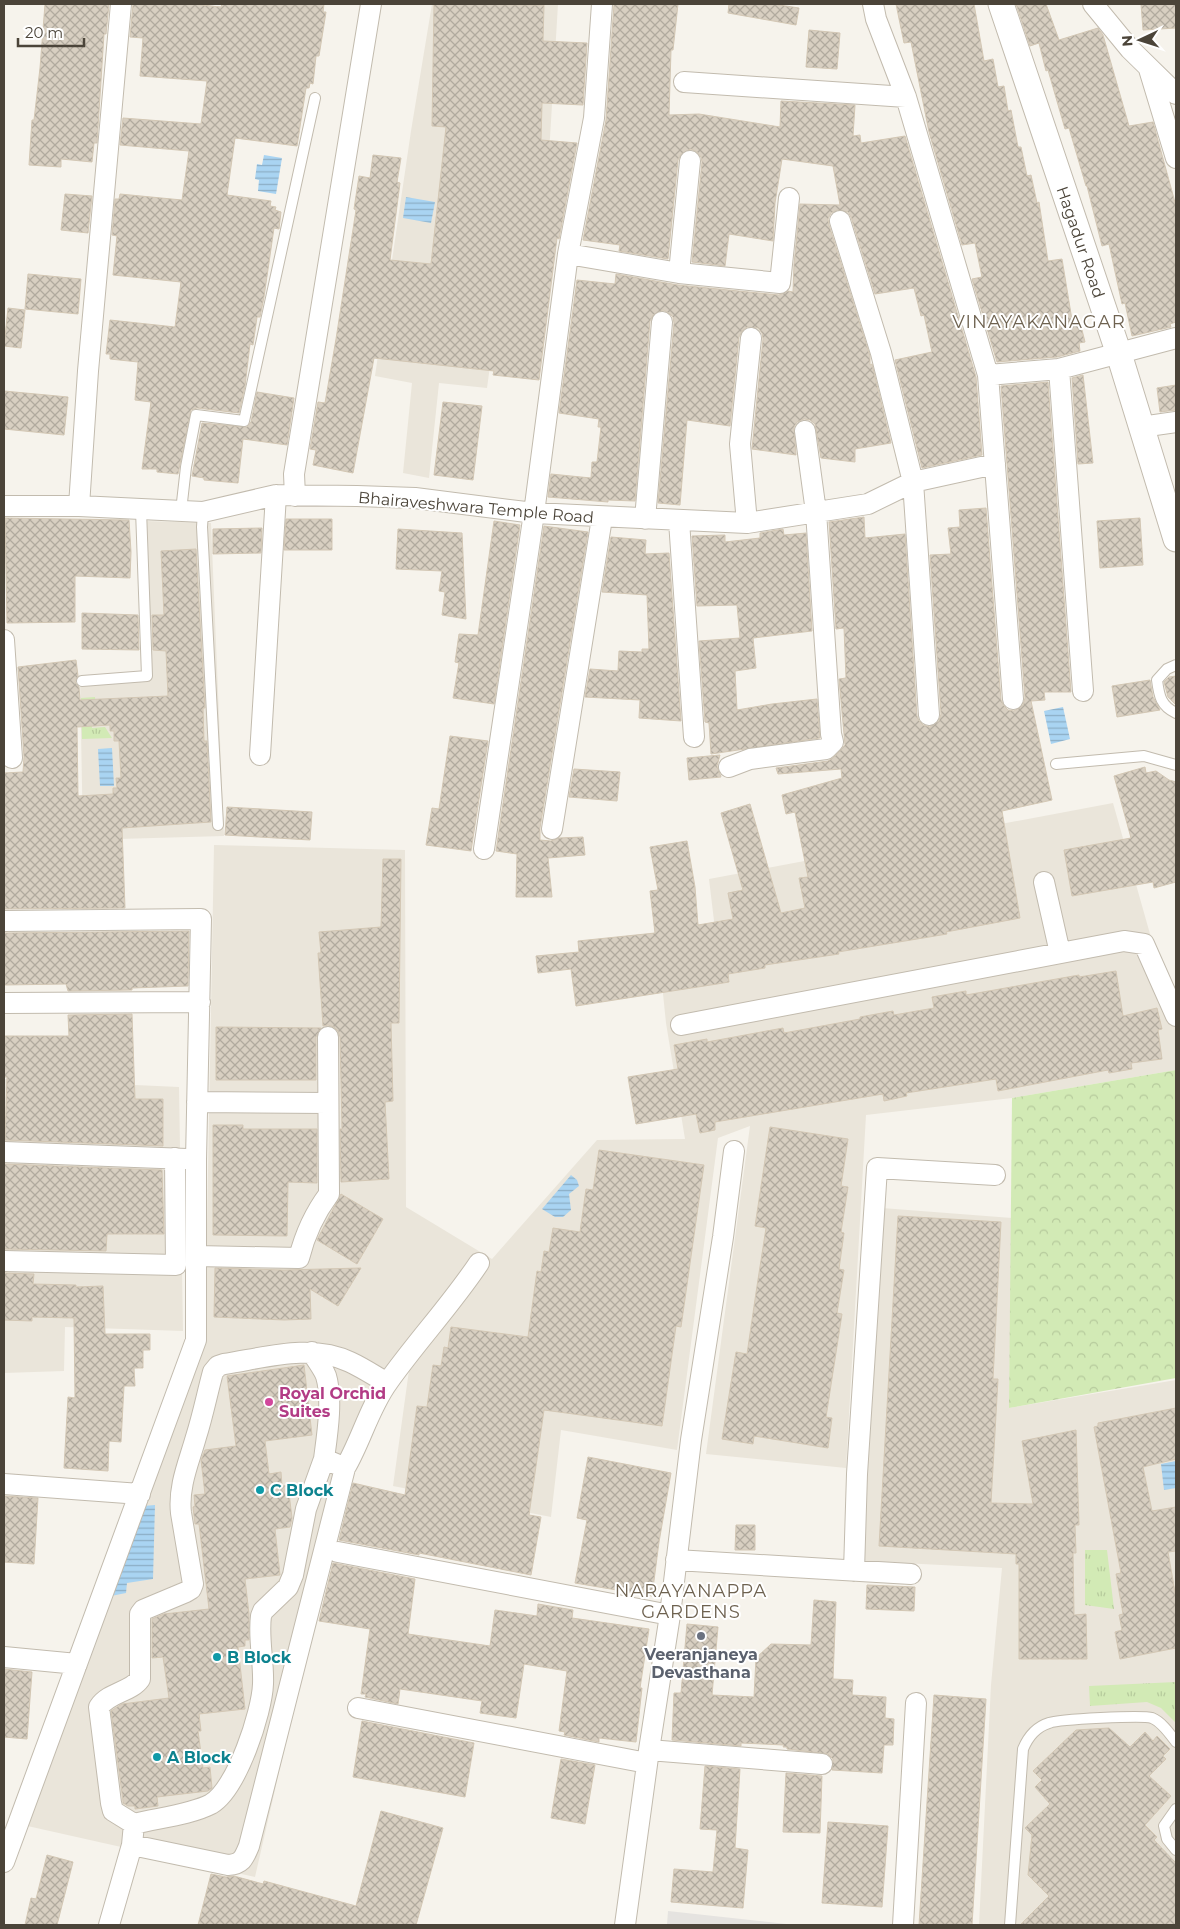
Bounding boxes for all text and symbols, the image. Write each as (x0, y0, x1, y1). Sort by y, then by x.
scale bar (18, 15, 84, 47)
north arrow (1115, 15, 1165, 65)
text: 20 m (25, 23, 63, 42)
text: N (1118, 35, 1136, 47)
street label: Hagadur Road (1053, 184, 1109, 301)
district label: VINAYAKANAGAR (952, 311, 1126, 333)
street label: Bhairaveshwara Temple Road (357, 488, 595, 527)
place label: Royal Orchid Suites (279, 1384, 386, 1421)
marker: Royal Orchid Suites (263, 1396, 275, 1408)
place label: C Block (270, 1481, 334, 1500)
marker: C Block (254, 1484, 266, 1496)
district label: NARAYANAPPA GARDENS (615, 1580, 767, 1623)
marker: Veeranjaneya Devasthana (695, 1630, 707, 1642)
place label: Veeranjaneya Devasthana (643, 1645, 758, 1682)
place label: B Block (227, 1648, 292, 1667)
marker: B Block (211, 1651, 223, 1663)
place label: A Block (166, 1748, 232, 1767)
marker: A Block (151, 1751, 163, 1763)

